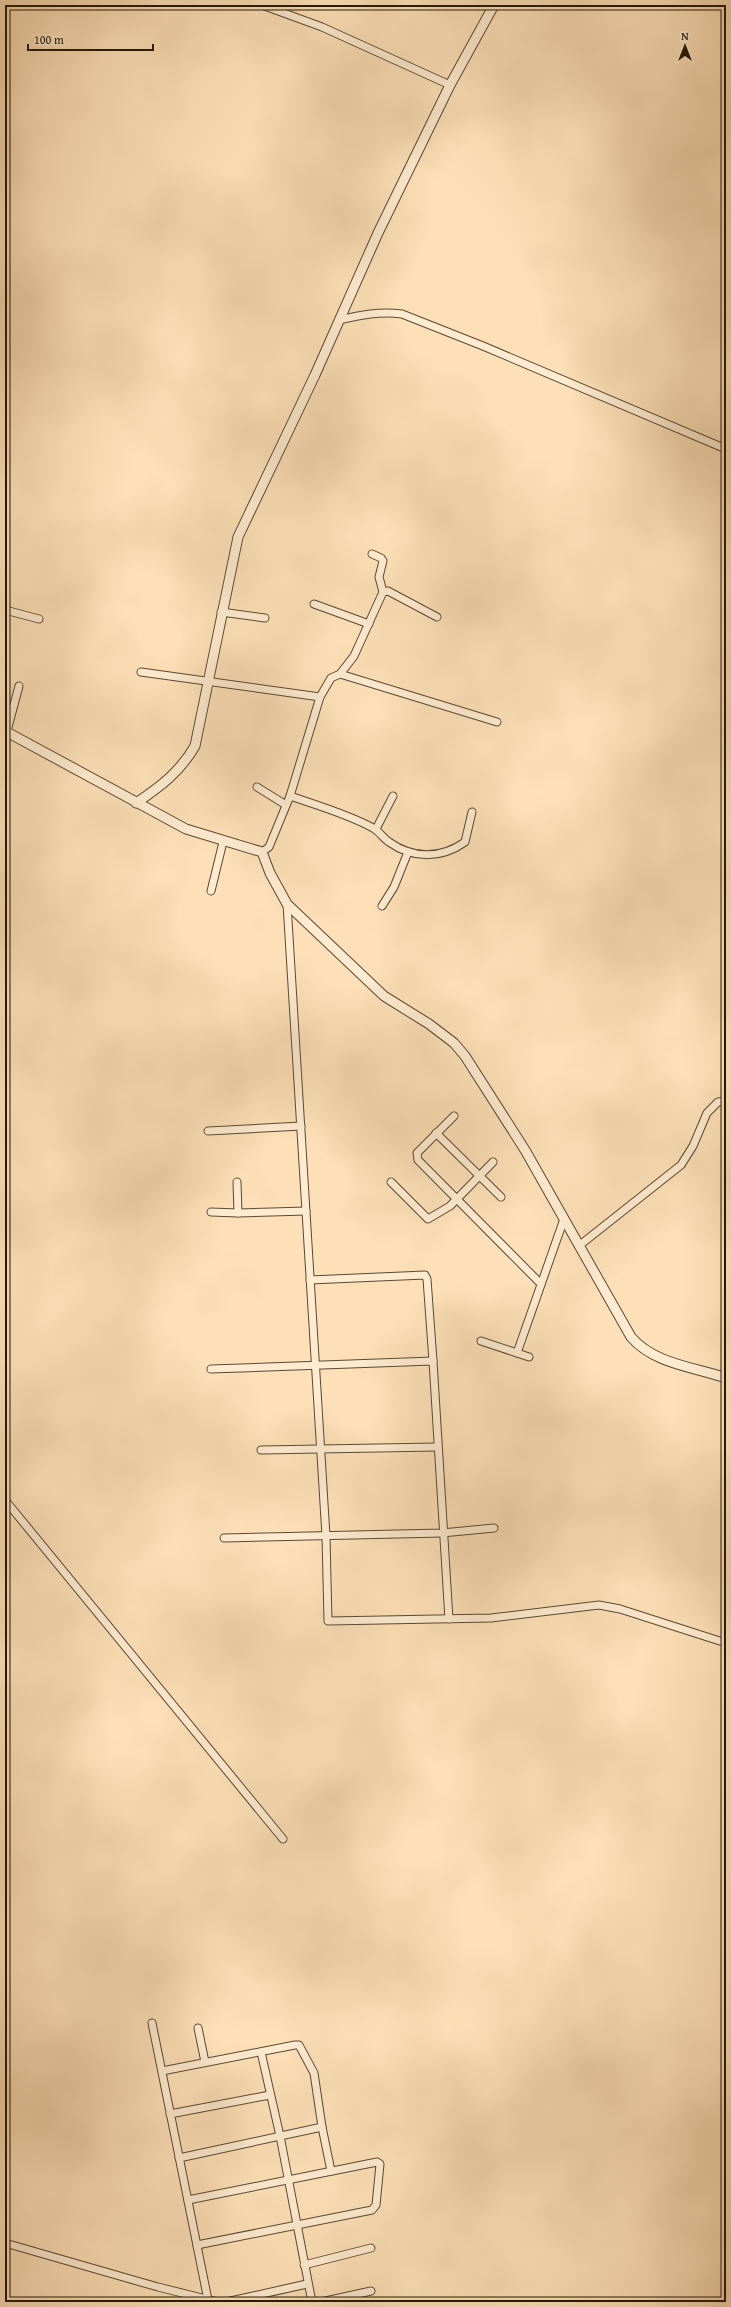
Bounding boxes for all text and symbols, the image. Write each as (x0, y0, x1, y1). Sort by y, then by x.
scale bar (28, 26, 153, 52)
north arrow (665, 26, 705, 66)
text: N (681, 28, 689, 44)
text: 100 m (34, 31, 64, 48)

